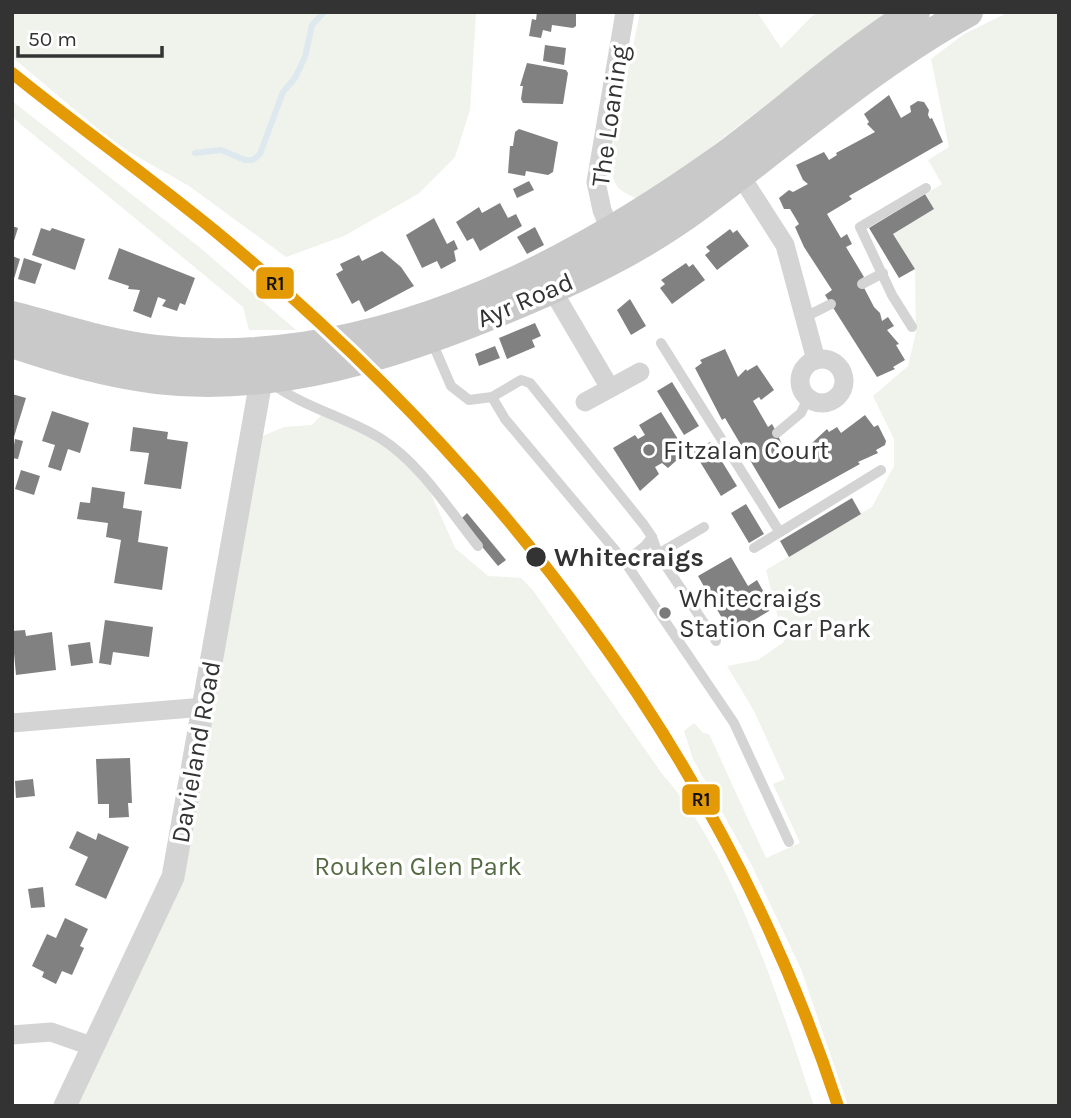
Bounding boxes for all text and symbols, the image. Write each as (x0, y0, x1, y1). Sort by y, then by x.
scale bar (18, 14, 161, 58)
text: 50 m (28, 27, 77, 51)
street label: The Loaning (585, 43, 635, 189)
line badge: R1 (255, 266, 295, 300)
street label: Ayr Road (472, 266, 578, 334)
text: R1 (265, 273, 285, 295)
place label: Fitzalan Court (663, 435, 830, 466)
marker: Fitzalan Court (641, 442, 657, 458)
place label: Whitecraigs (554, 542, 704, 573)
marker: Whitecraigs (524, 545, 548, 569)
place label: Whitecraigs Station Car Park (679, 583, 871, 644)
marker: Whitecraigs Station Car Park (657, 605, 673, 621)
street label: Davieland Road (165, 659, 227, 845)
line badge: R1 (681, 783, 721, 816)
text: R1 (691, 789, 711, 811)
park label: Rouken Glen Park (314, 851, 522, 882)

